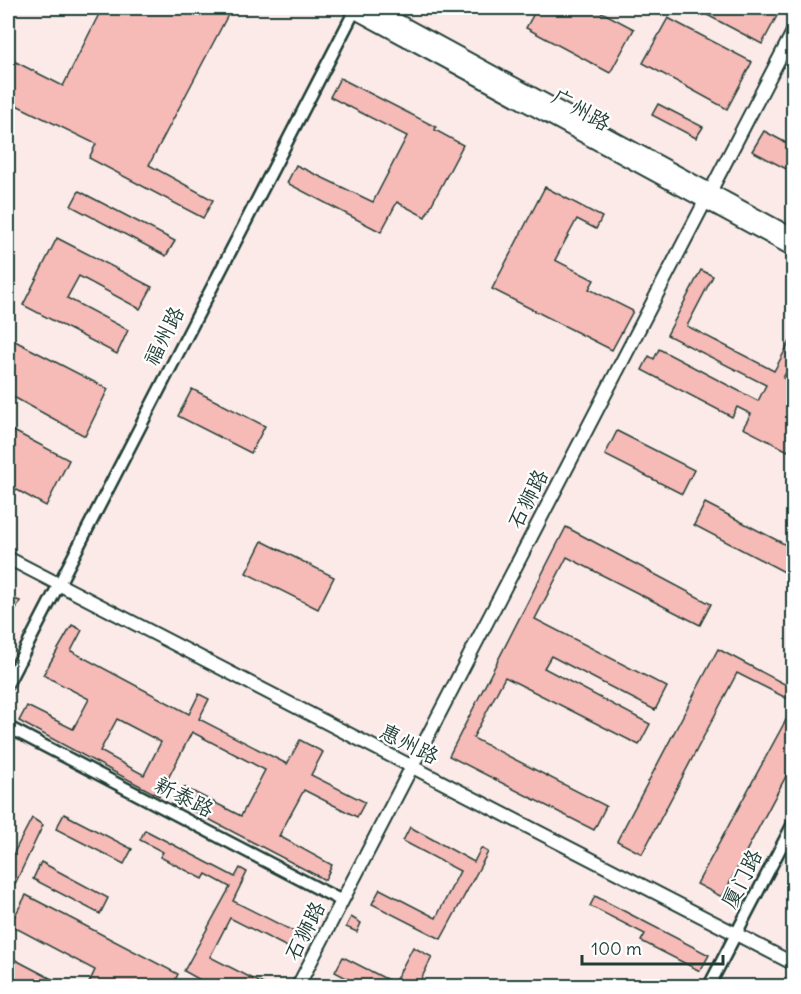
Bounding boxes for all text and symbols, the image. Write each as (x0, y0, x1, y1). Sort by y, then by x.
street label: 广州路 (547, 82, 615, 137)
street label: 福州路 (137, 302, 190, 370)
street label: 石狮路 (501, 465, 554, 533)
street label: 惠州路 (375, 717, 443, 770)
street label: 新泰路 (150, 770, 218, 823)
street label: 厦门路 (715, 845, 768, 913)
street label: 石狮路 (278, 897, 331, 965)
scale bar (582, 928, 723, 966)
text: 100 m (591, 937, 642, 960)

